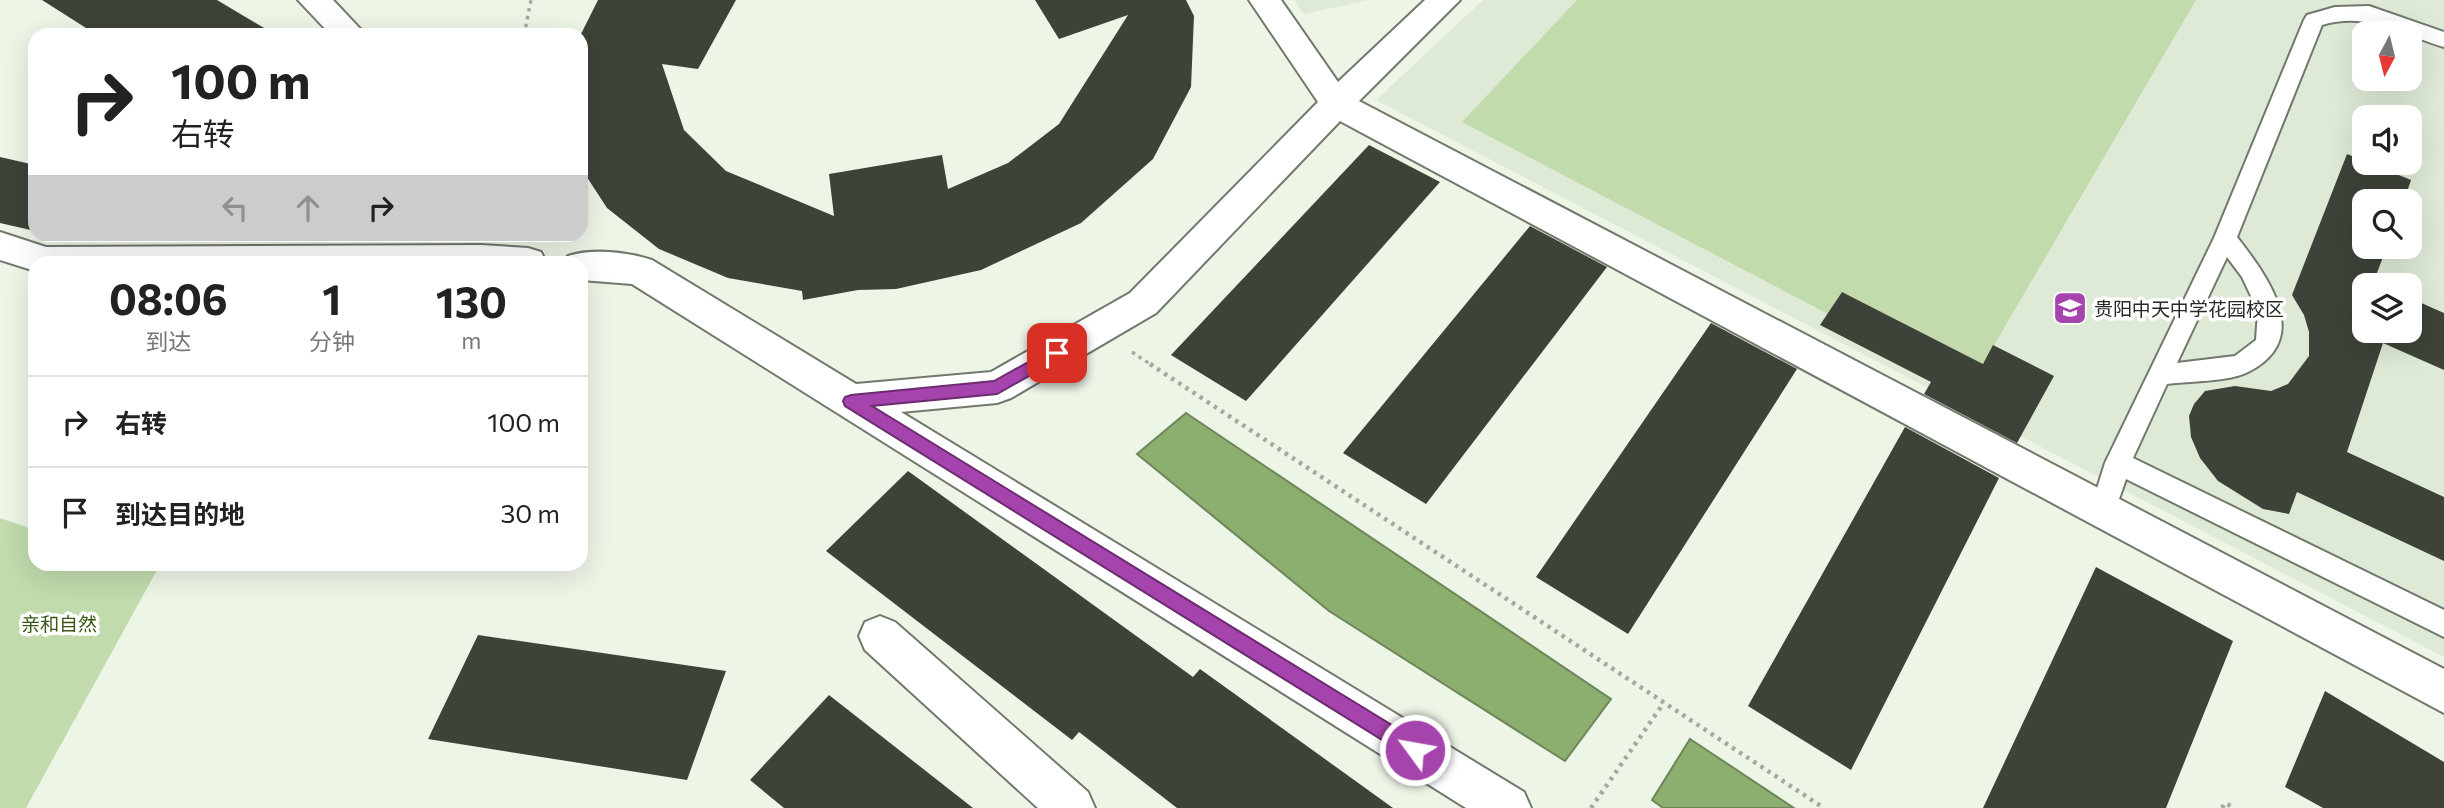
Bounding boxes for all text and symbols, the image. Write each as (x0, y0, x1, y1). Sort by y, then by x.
north arrow (2352, 21, 2422, 91)
map controls (2352, 21, 2422, 343)
text: 100 m (171, 49, 310, 109)
icon: right (56, 56, 147, 147)
button: sound (2352, 105, 2422, 175)
text: 右转 (171, 113, 235, 153)
icon: left (216, 189, 254, 227)
icon: ahead (289, 189, 327, 227)
icon: right (362, 189, 400, 227)
button: search (2352, 189, 2422, 259)
text: 08:06 (109, 272, 228, 324)
text: 1 (322, 272, 341, 324)
button: layers (2352, 273, 2422, 343)
text: 130 (436, 275, 507, 327)
school or university icon: 贵阳中天中学花园校区 (2051, 289, 2089, 327)
place label: 贵阳中天中学花园校区 (2094, 297, 2284, 320)
pin (1027, 323, 1087, 383)
text: m (461, 326, 481, 354)
text: 到达 (145, 327, 191, 355)
text: 分钟 (309, 327, 355, 355)
icon: arrive (1038, 334, 1076, 372)
icon: right (56, 403, 94, 441)
text: 100 m (487, 406, 560, 437)
text: 右转 (115, 407, 167, 438)
icon: arrive (56, 494, 94, 532)
text: 30 m (501, 497, 560, 528)
text: 到达目的地 (115, 498, 245, 529)
park label: 亲和自然 (21, 612, 97, 635)
position arrow (1378, 713, 1452, 787)

